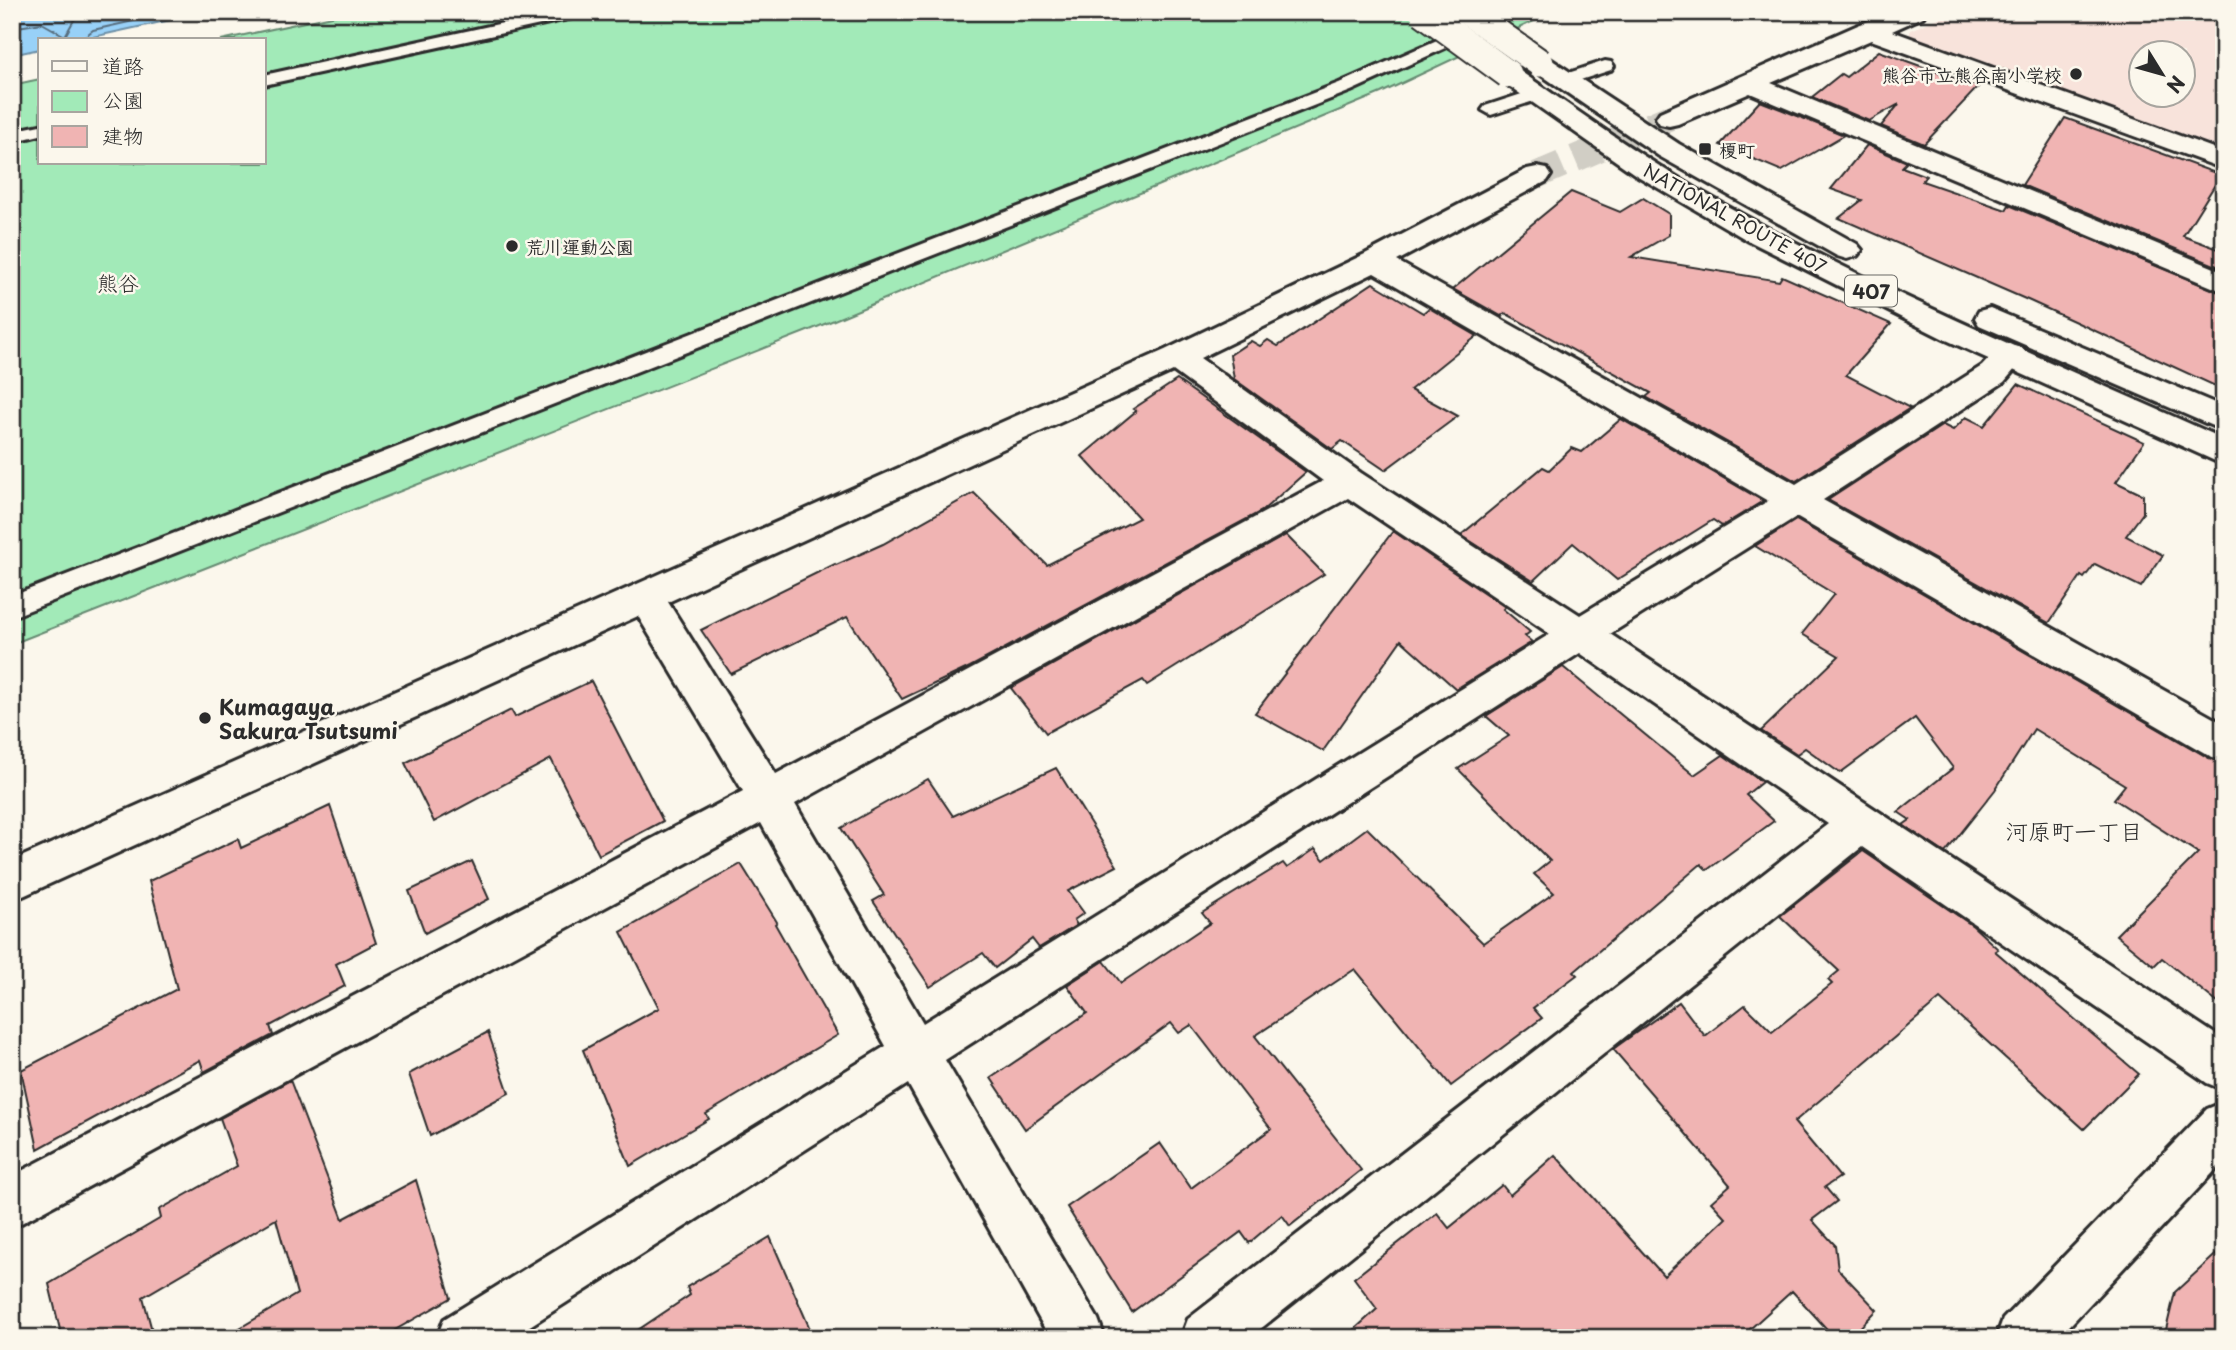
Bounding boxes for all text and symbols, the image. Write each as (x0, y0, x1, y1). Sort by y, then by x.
legend (38, 38, 266, 164)
north arrow (2128, 38, 2198, 108)
text: 道路 (102, 49, 144, 81)
place label: 熊谷市立熊谷南小学校 (1882, 61, 2062, 88)
marker: 熊谷市立熊谷南小学校 (2068, 66, 2084, 82)
text: N (2161, 70, 2192, 99)
text: 公園 (102, 83, 144, 115)
text: 建物 (102, 119, 144, 151)
place label: 榎町 (1719, 136, 1755, 163)
marker: 榎町 (1697, 141, 1713, 157)
street label: NATIONAL ROUTE 407 (1639, 156, 1831, 280)
place label: 荒川運動公園 (526, 233, 634, 260)
marker: 荒川運動公園 (504, 238, 520, 254)
district label: 熊谷 (97, 266, 139, 298)
road number: 407 (1845, 276, 1897, 306)
place label: Kumagaya Sakura Tsutsumi (219, 690, 398, 746)
marker: Kumagaya Sakura Tsutsumi (197, 710, 213, 726)
district label: 河原町一丁目 (2005, 813, 2143, 848)

